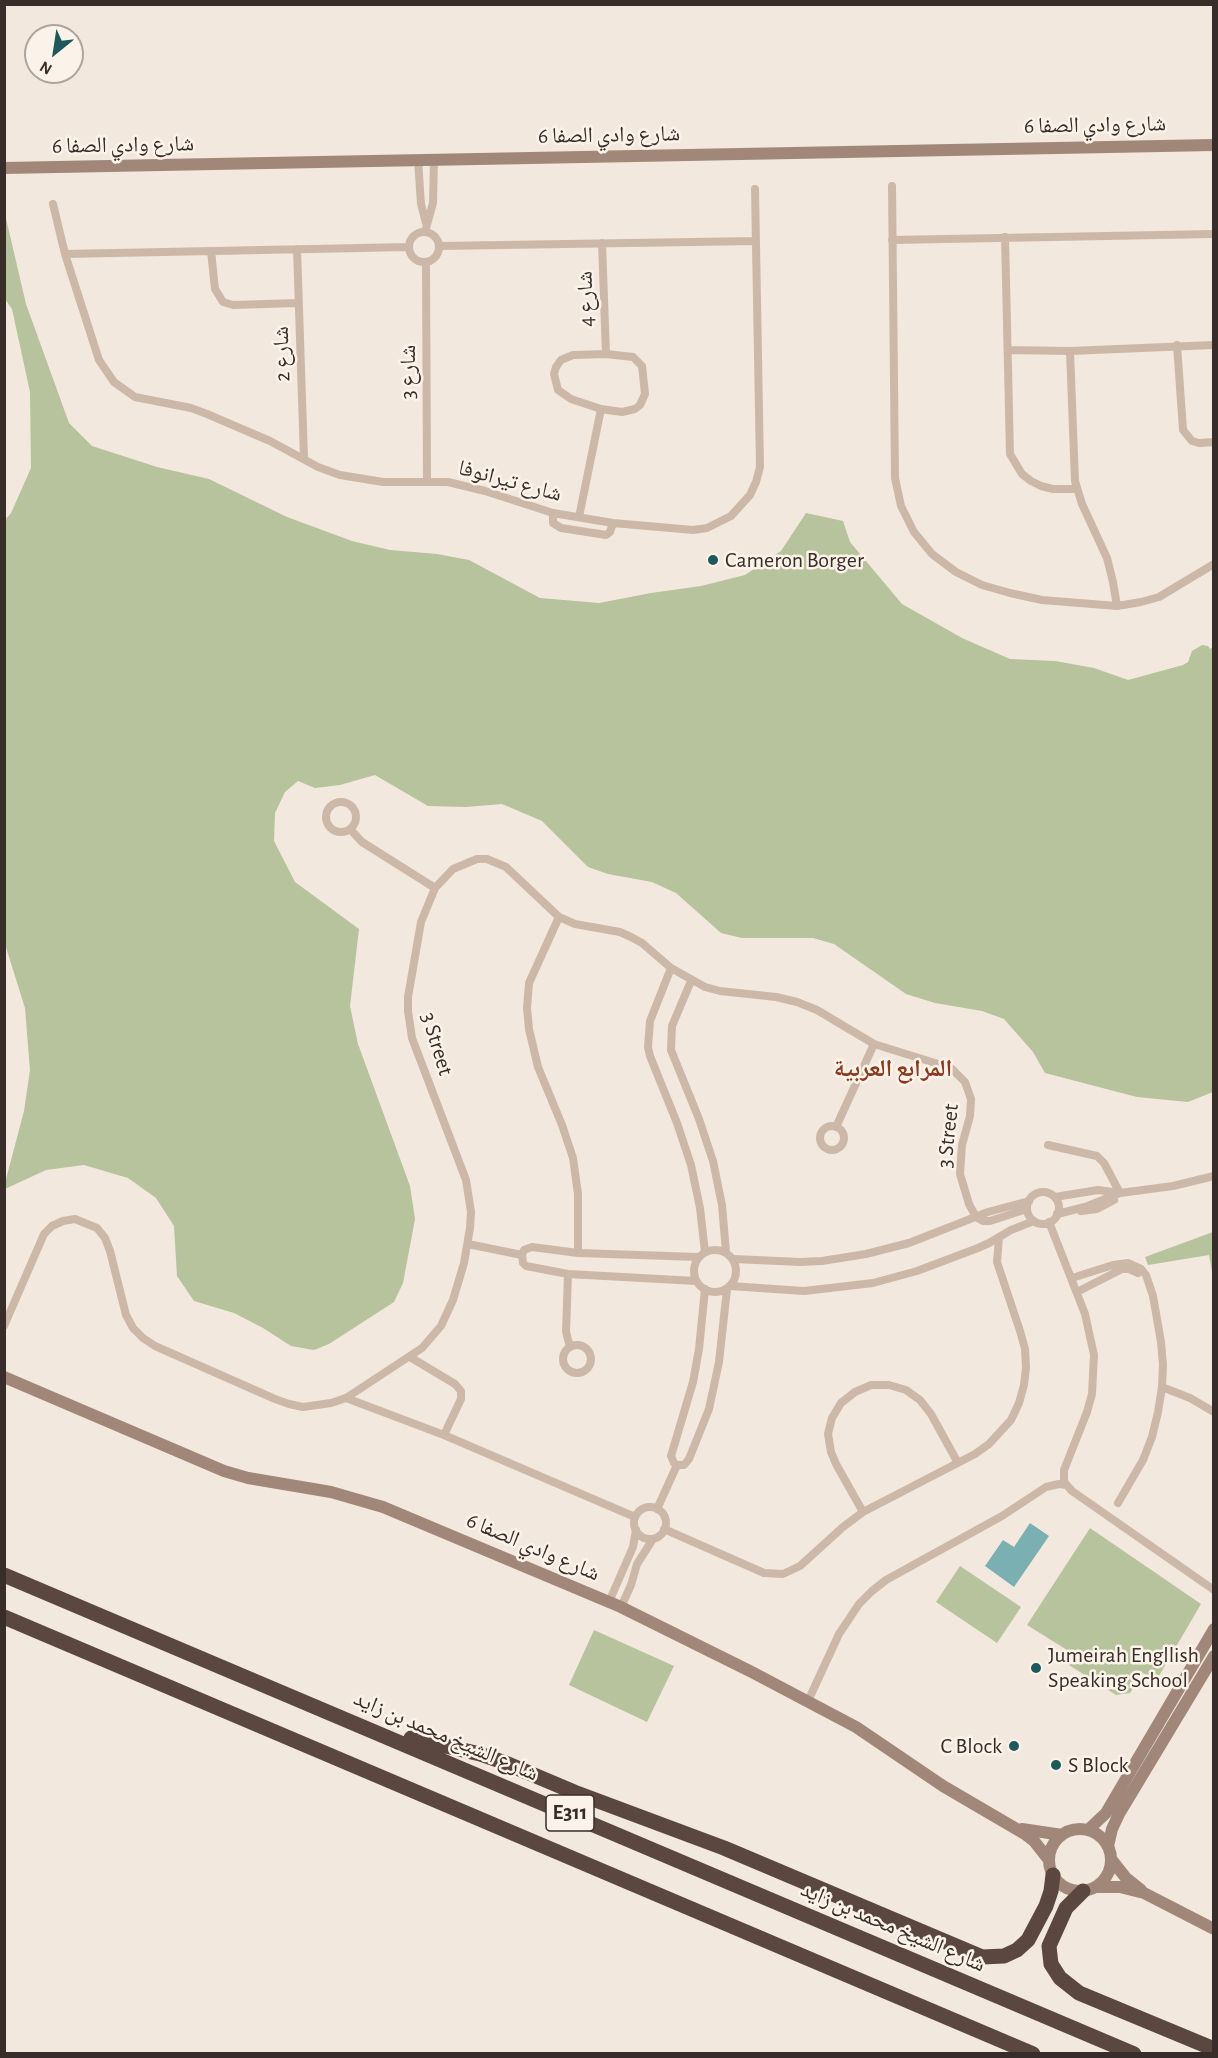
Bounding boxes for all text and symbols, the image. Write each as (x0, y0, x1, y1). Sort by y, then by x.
north arrow (24, 24, 84, 84)
text: N (37, 58, 55, 78)
street label: شارع وادي الصفا 6 (1024, 111, 1166, 139)
street label: شارع وادي الصفا 6 (538, 121, 680, 149)
street label: شارع وادي الصفا 6 (52, 131, 194, 159)
street label: شارع 4 (572, 271, 600, 327)
street label: شارع 2 (268, 326, 296, 382)
street label: شارع 3 (395, 345, 421, 399)
street label: شارع تيرانوفا (455, 455, 565, 507)
place label: Cameron Borger (725, 547, 864, 573)
marker: Cameron Borger (706, 553, 720, 567)
street label: 3 Street (415, 1009, 459, 1079)
district label: المرابع العربية (834, 1055, 952, 1083)
street label: 3 Street (932, 1103, 964, 1169)
street label: شارع وادي الصفا 6 (462, 1507, 604, 1587)
place label: Jumeirah Engllish Speaking School (1048, 1642, 1199, 1694)
marker: Jumeirah Engllish Speaking School (1029, 1661, 1043, 1675)
street label: شارع الشيخ محمد بن زايد (350, 1685, 542, 1787)
place label: C Block (940, 1733, 1002, 1759)
marker: C Block (1007, 1739, 1021, 1753)
place label: S Block (1068, 1752, 1129, 1778)
marker: S Block (1049, 1758, 1063, 1772)
road number: E311 (546, 1795, 594, 1831)
street label: شارع الشيخ محمد بن زايد (797, 1876, 989, 1978)

